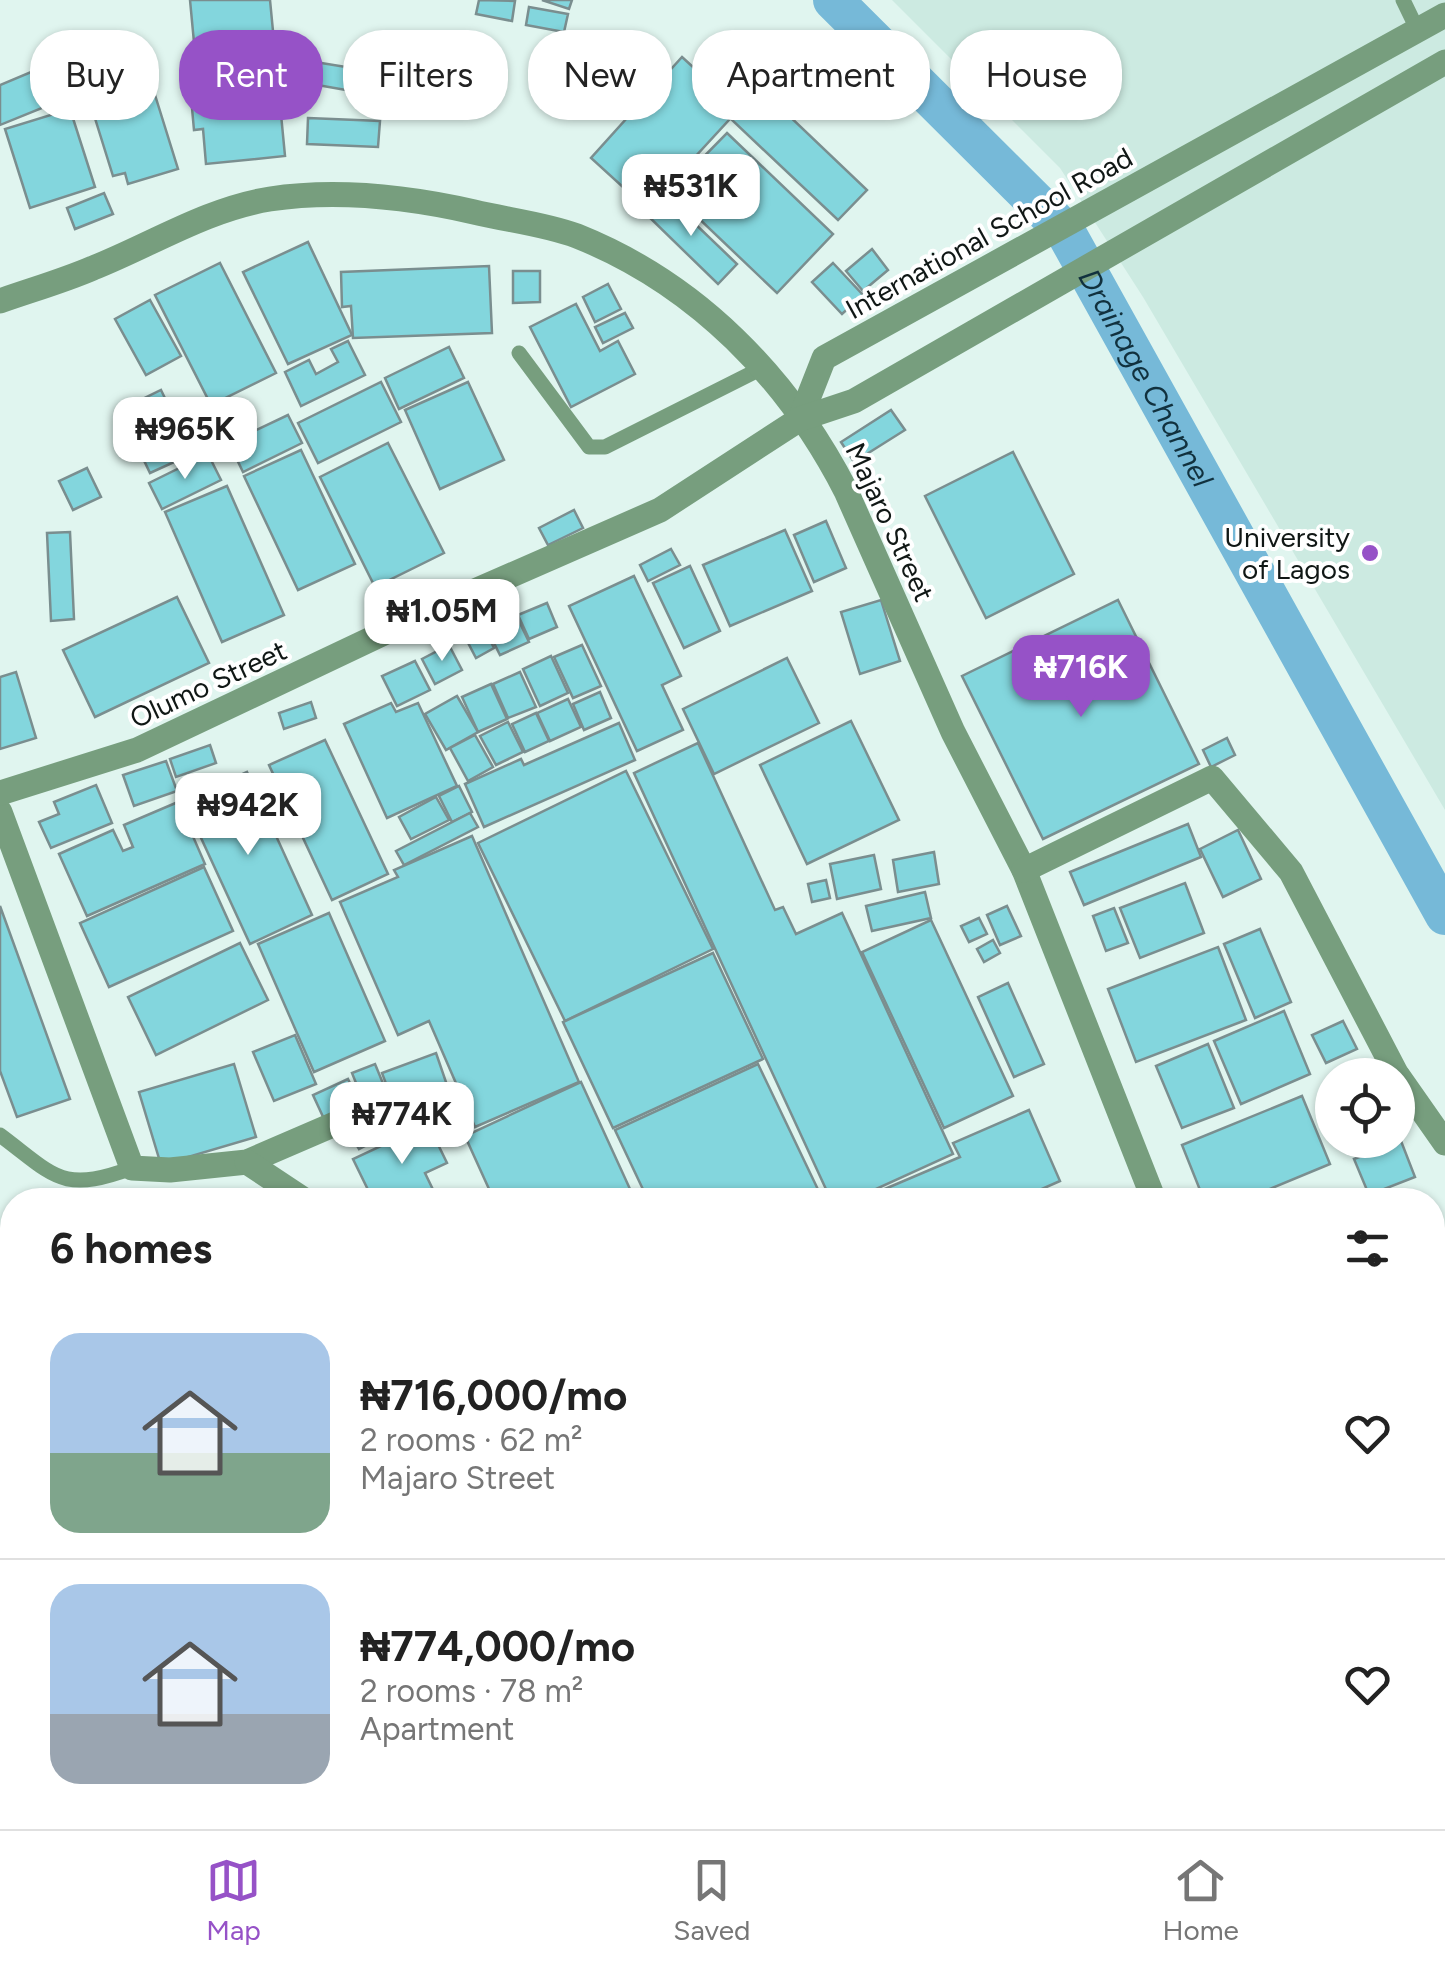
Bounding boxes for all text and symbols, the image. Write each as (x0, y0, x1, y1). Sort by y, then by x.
chip: Buy (30, 30, 159, 120)
chip: Rent (179, 30, 323, 120)
chip: Filters (343, 30, 508, 120)
chip: New (528, 30, 672, 120)
chip: Apartment (692, 30, 930, 120)
chip: House (950, 30, 1122, 120)
street label: International School Road (840, 140, 1138, 326)
pin: ₦531K (621, 154, 761, 239)
text: ₦531K (644, 167, 738, 205)
water label: Drainage Channel (1071, 262, 1222, 493)
pin: ₦965K (115, 397, 255, 482)
text: ₦965K (135, 410, 235, 448)
street label: Majaro Street (838, 437, 942, 607)
place label: University of Lagos (1224, 520, 1350, 586)
marker: University of Lagos (1359, 542, 1381, 564)
pin: ₦1.05M (361, 579, 523, 664)
text: ₦1.05M (386, 592, 498, 630)
street label: Olumo Street (124, 633, 292, 735)
pin: ₦716K (1011, 635, 1151, 720)
text: ₦716K (1034, 648, 1128, 686)
pin: ₦942K (178, 773, 318, 858)
text: ₦942K (197, 786, 299, 824)
map controls (1315, 1058, 1415, 1158)
button: locate (1315, 1058, 1415, 1158)
pin: ₦774K (332, 1082, 472, 1167)
text: ₦774K (352, 1095, 452, 1133)
icon: filters (1340, 1221, 1395, 1276)
text: 6 homes (50, 1223, 212, 1274)
text: ₦716,000/mo (360, 1370, 627, 1421)
icon: home (130, 1373, 250, 1493)
icon: heart (1340, 1406, 1395, 1461)
text: 2 rooms · 62 m² (360, 1421, 583, 1459)
text: Majaro Street (360, 1459, 555, 1497)
text: ₦774,000/mo (360, 1621, 635, 1672)
icon: home (130, 1624, 250, 1744)
icon: heart (1340, 1657, 1395, 1712)
text: 2 rooms · 78 m² (360, 1672, 583, 1710)
text: Apartment (360, 1710, 514, 1748)
tab: Map (206, 1853, 261, 1947)
tab: Saved (673, 1853, 750, 1947)
tab: Home (1163, 1853, 1239, 1947)

